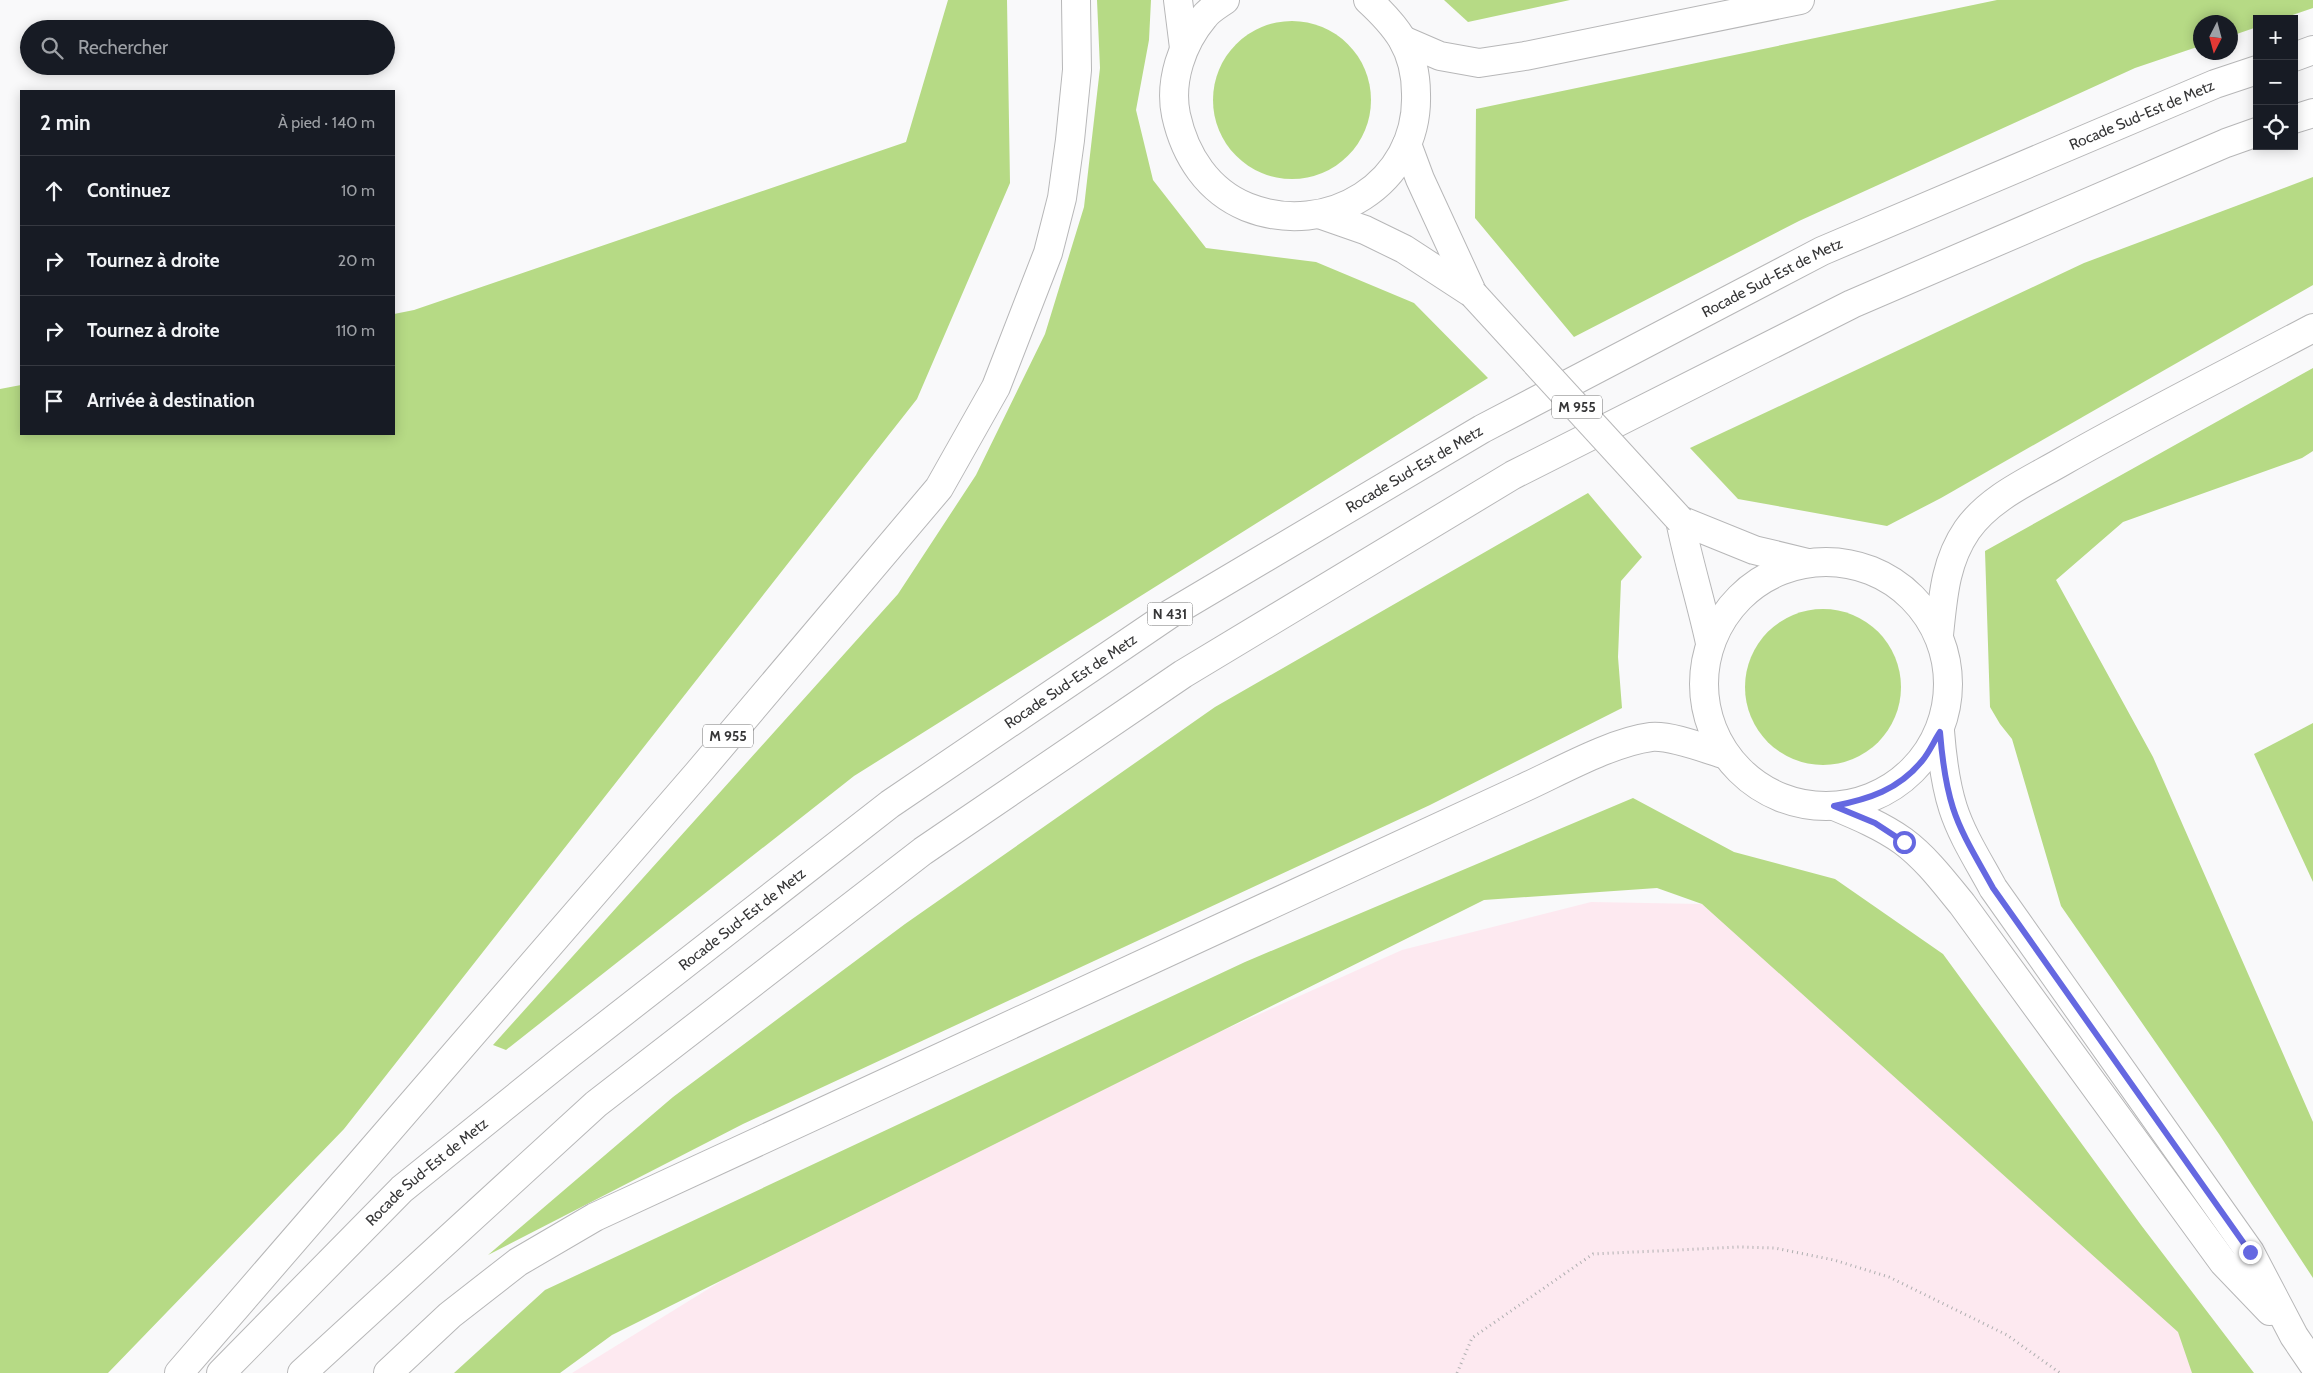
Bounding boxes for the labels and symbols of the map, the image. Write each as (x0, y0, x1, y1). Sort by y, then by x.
north arrow (2193, 15, 2238, 60)
street label: Rocade Sud-Est de Metz (2067, 76, 2217, 154)
street label: Rocade Sud-Est de Metz (1699, 234, 1845, 321)
road number: M 955 (1552, 396, 1602, 418)
street label: Rocade Sud-Est de Metz (1343, 422, 1486, 517)
road number: N 431 (1148, 602, 1192, 626)
street label: Rocade Sud-Est de Metz (1001, 630, 1140, 733)
road number: M 955 (703, 724, 753, 748)
route start (1893, 831, 1916, 854)
street label: Rocade Sud-Est de Metz (675, 864, 809, 974)
street label: Rocade Sud-Est de Metz (362, 1114, 492, 1230)
route end (2239, 1241, 2262, 1264)

